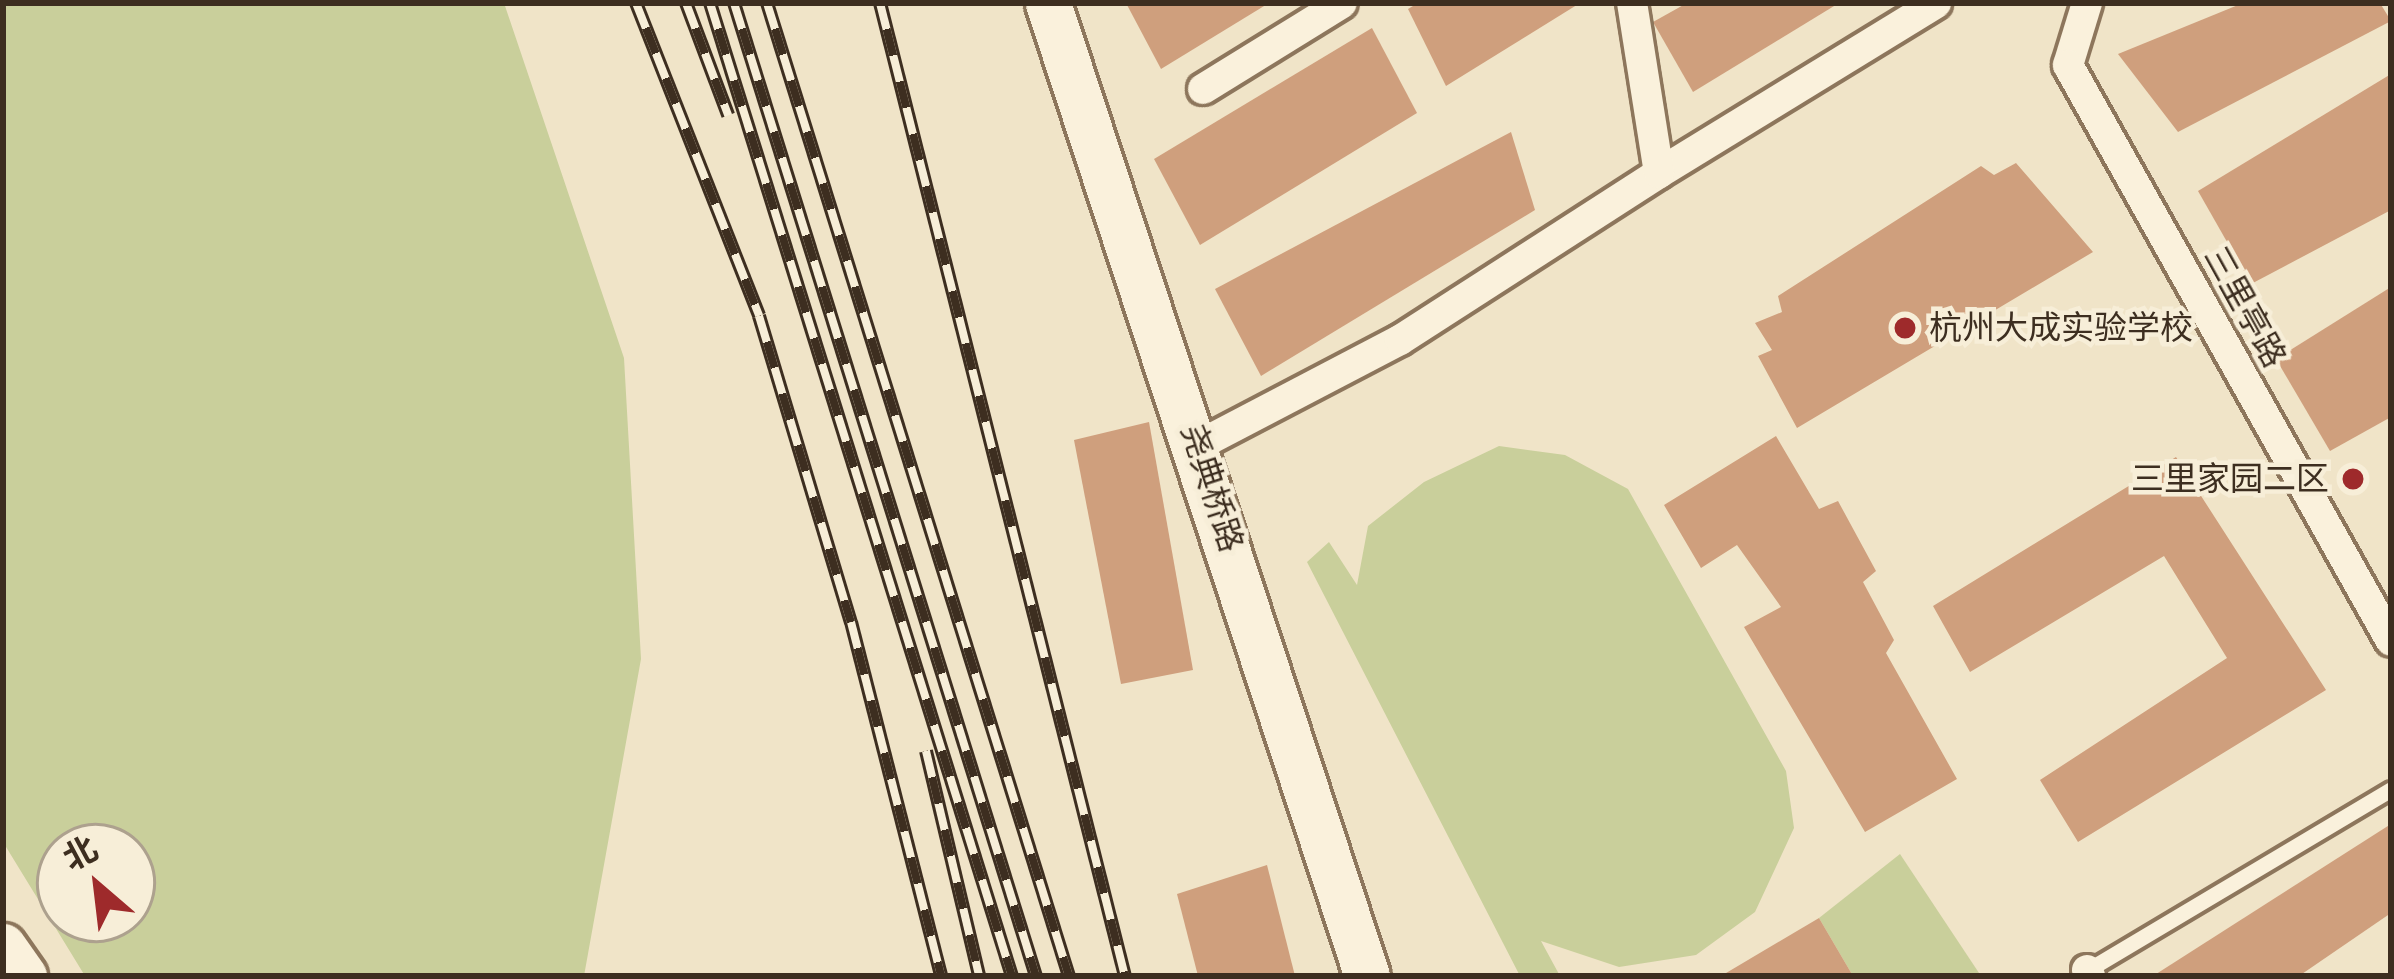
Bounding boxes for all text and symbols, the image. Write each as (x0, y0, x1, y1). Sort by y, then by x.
street label: 三里亭路 (2196, 240, 2294, 374)
place label: 杭州大成实验学校 (1929, 308, 2193, 348)
marker: 杭州大成实验学校 (1892, 315, 1918, 341)
street label: 尧典桥路 (1173, 419, 1251, 557)
place label: 三里家园二区 (2131, 459, 2329, 499)
marker: 三里家园二区 (2340, 466, 2366, 492)
north arrow (36, 823, 156, 943)
text: 北 (57, 829, 104, 878)

